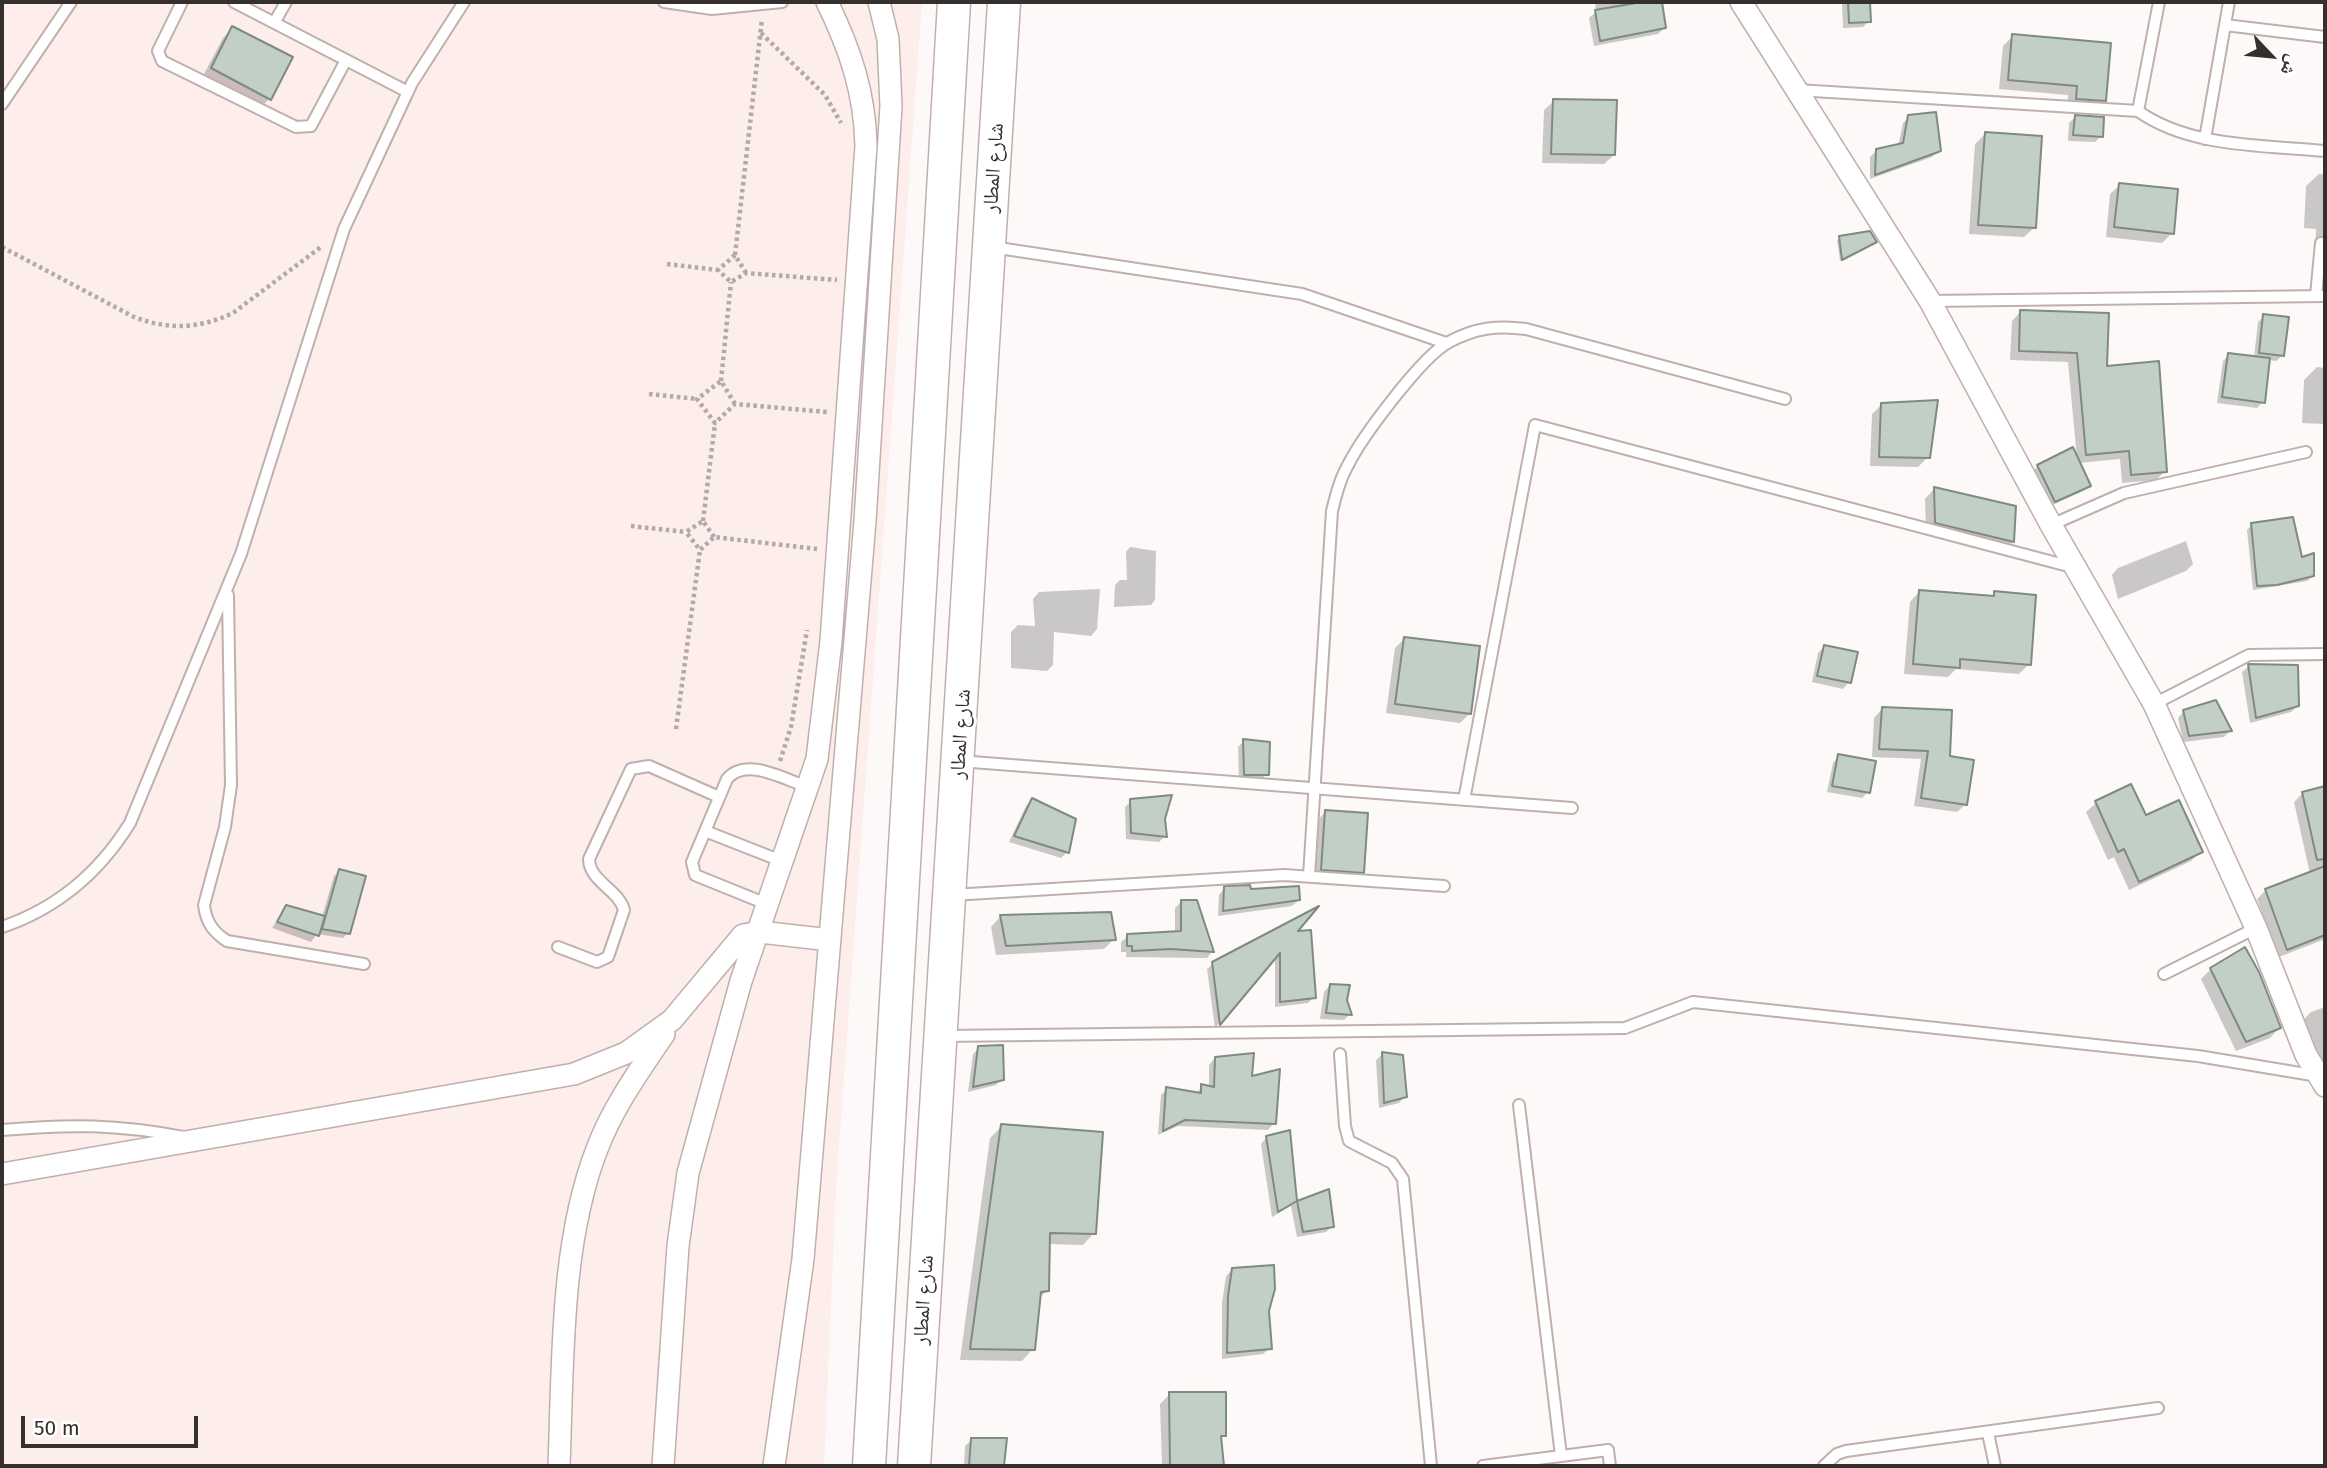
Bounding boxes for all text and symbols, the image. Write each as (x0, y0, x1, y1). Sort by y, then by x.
north arrow (2236, 21, 2306, 91)
text: ش (2276, 51, 2305, 80)
street label: شارع المطار (978, 122, 1010, 214)
street label: شارع المطار (945, 688, 977, 780)
street label: شارع المطار (908, 1254, 940, 1346)
scale bar (24, 1402, 201, 1446)
text: 50 m (34, 1415, 80, 1441)

